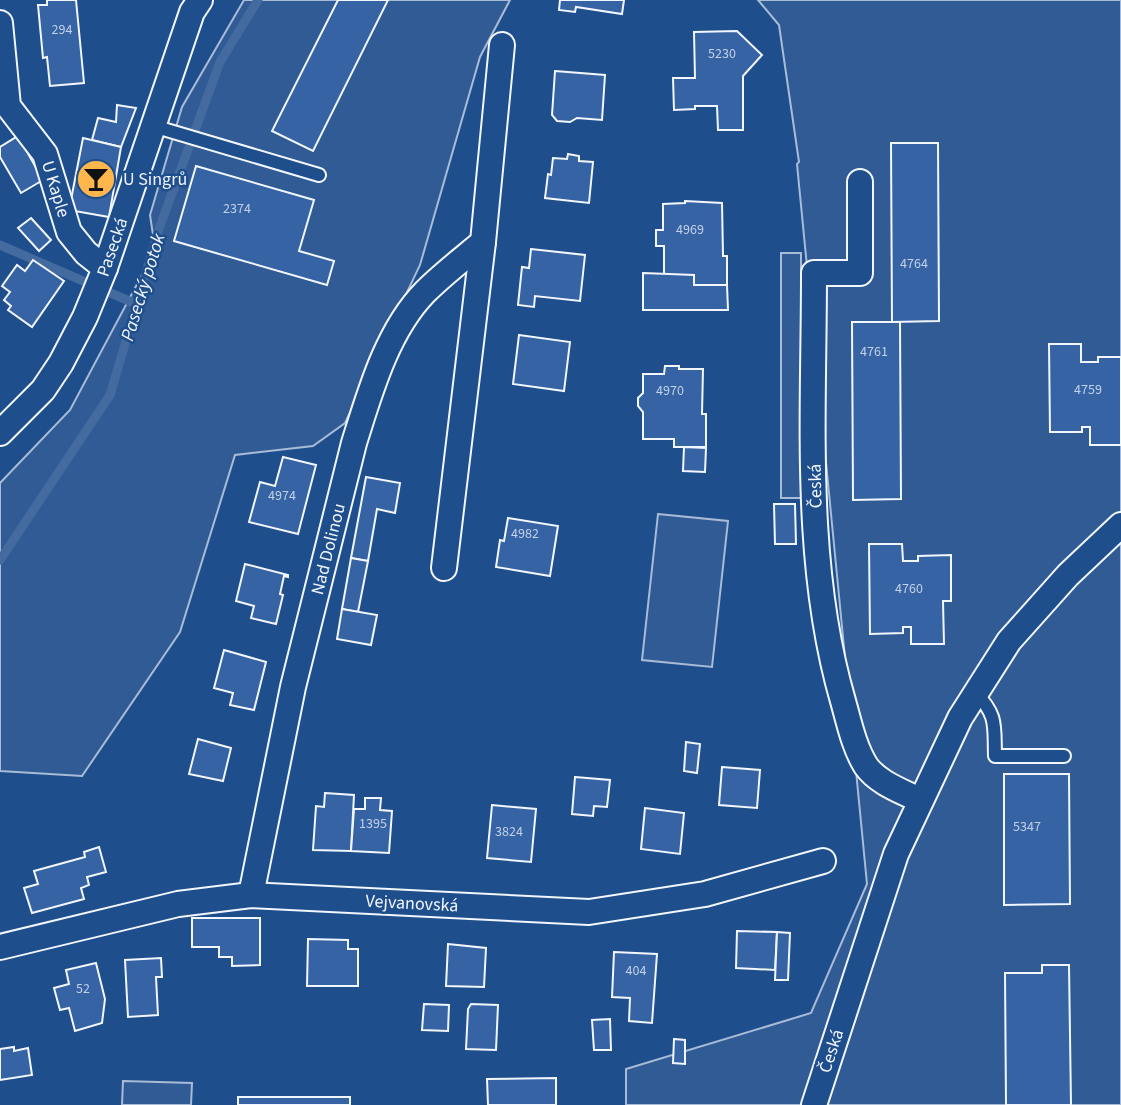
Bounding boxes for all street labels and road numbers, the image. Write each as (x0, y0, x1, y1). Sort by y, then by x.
street label: U Kaple (35, 158, 76, 221)
street label: Pasecká (91, 214, 134, 280)
street label: Česká (803, 463, 828, 508)
street label: Nad Dolinou (305, 501, 352, 598)
street label: Vejvanovská (365, 889, 459, 918)
street label: Česká (813, 1026, 850, 1076)

